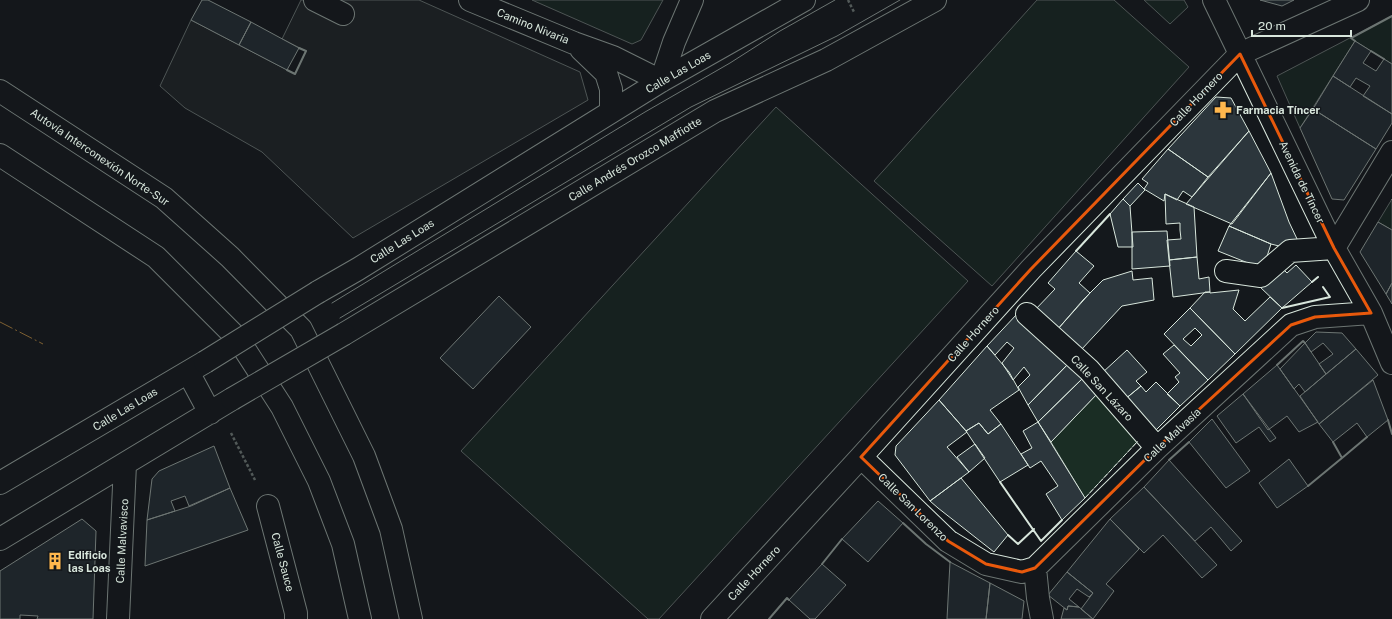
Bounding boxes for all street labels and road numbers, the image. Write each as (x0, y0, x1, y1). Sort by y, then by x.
street label: Camino Nivaria (495, 6, 571, 46)
street label: Calle Las Loas (643, 48, 713, 95)
street label: Calle Hornero (1167, 69, 1225, 129)
street label: Autovía Interconexión Norte-Sur (28, 106, 172, 208)
street label: Calle Andrés Orozco Maffiotte (566, 114, 704, 204)
street label: Avenida de Tíncer (1277, 139, 1327, 225)
street label: Calle Las Loas (368, 216, 436, 265)
street label: Calle Hornero (945, 304, 1001, 364)
street label: Calle San Lázaro (1069, 353, 1135, 423)
street label: Calle Las Loas (91, 385, 160, 433)
street label: Calle Malvasía (1141, 406, 1203, 464)
street label: Calle San Lorenzo (876, 471, 950, 543)
street label: Calle Malvavisco (114, 498, 130, 584)
street label: Calle Sauce (269, 531, 297, 593)
street label: Calle Hornero (726, 543, 782, 603)

